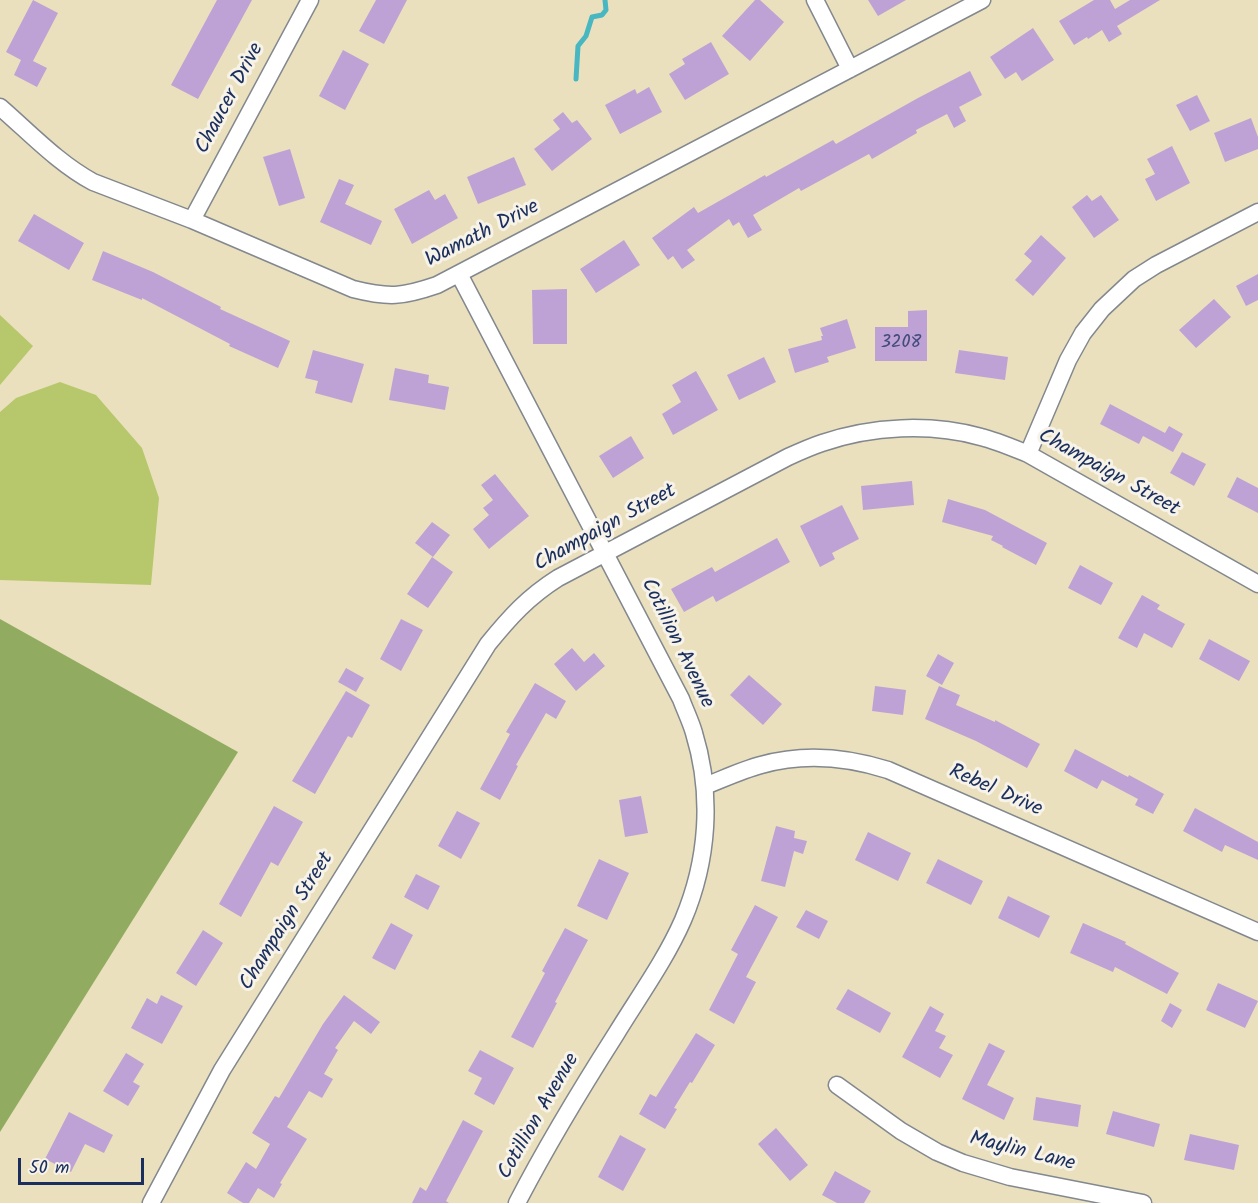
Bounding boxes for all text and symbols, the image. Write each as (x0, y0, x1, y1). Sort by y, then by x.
street label: Chaucer Drive (191, 39, 271, 159)
street label: Wamath Drive (422, 196, 544, 274)
house number: 3208 (881, 333, 921, 355)
street label: Champaign Street (1033, 425, 1183, 523)
street label: Champaign Street (531, 480, 681, 578)
street label: Cotillion Avenue (634, 575, 718, 713)
street label: Rebel Drive (944, 760, 1046, 824)
street label: Champaign Street (235, 848, 341, 996)
street label: Cotillion Avenue (494, 1049, 586, 1185)
street label: Maylin Lane (967, 1128, 1077, 1178)
scale bar (21, 1146, 147, 1184)
text: 50 m (29, 1154, 69, 1183)

